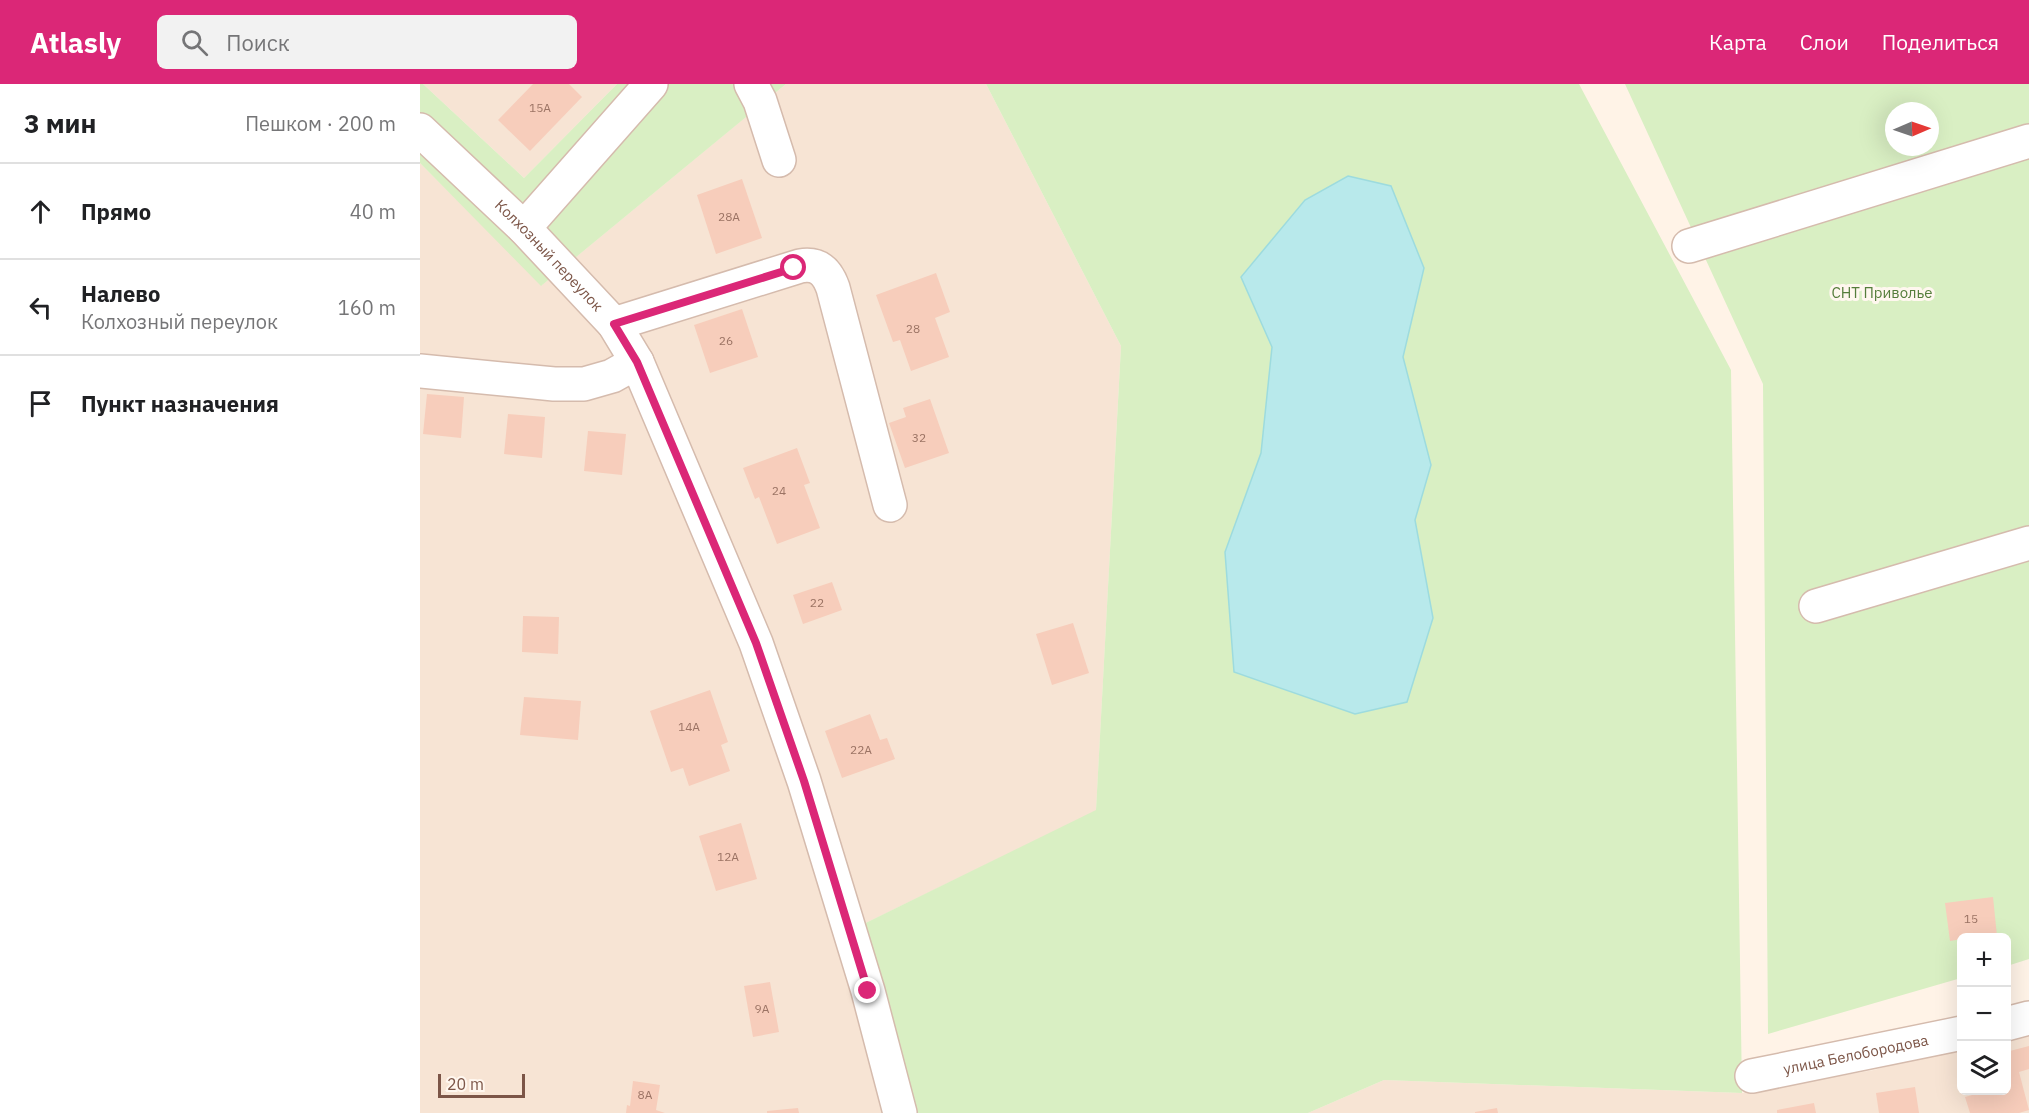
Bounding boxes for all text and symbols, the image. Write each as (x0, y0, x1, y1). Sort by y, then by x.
search box (157, 15, 577, 69)
text: Atlasly (30, 24, 121, 61)
icon: search (178, 26, 211, 59)
text: Поиск (226, 28, 290, 57)
text: Карта (1709, 28, 1767, 56)
text: Слои (1800, 28, 1849, 56)
text: Поделиться (1882, 28, 1999, 56)
house number: 15А (529, 100, 551, 115)
north arrow (1885, 102, 1939, 156)
text: 3 мин (24, 106, 96, 140)
text: Пешком · 200 m (245, 110, 396, 137)
icon: ahead (24, 195, 57, 228)
street label: Колхозный переулок (491, 195, 607, 315)
text: Прямо (81, 197, 151, 226)
text: 40 m (350, 198, 396, 225)
house number: 28А (718, 209, 740, 224)
route start (780, 254, 806, 280)
text: Налево (81, 279, 160, 308)
park label: СНТ Приволье (1831, 283, 1933, 302)
icon: left (24, 291, 57, 324)
text: 160 m (338, 294, 396, 321)
text: Колхозный переулок (81, 308, 278, 335)
house number: 28 (906, 321, 920, 336)
house number: 26 (719, 333, 733, 348)
icon: arrive (24, 387, 57, 420)
text: Пункт назначения (81, 389, 279, 418)
house number: 32 (912, 430, 926, 445)
house number: 24 (772, 483, 786, 498)
house number: 22 (810, 595, 824, 610)
house number: 14А (678, 719, 700, 734)
house number: 22А (850, 742, 872, 757)
house number: 12А (717, 849, 739, 864)
house number: 15 (1964, 911, 1978, 926)
map controls (1957, 933, 2011, 1095)
button: + (1957, 933, 2011, 987)
route end (854, 977, 880, 1003)
button: − (1957, 987, 2011, 1041)
house number: 9А (755, 1001, 770, 1016)
street label: улица Белобородова (1782, 1030, 1930, 1078)
button: layers (1957, 1041, 2011, 1095)
scale bar (438, 1071, 525, 1098)
text: 20 m (447, 1074, 484, 1094)
house number: 8А (638, 1087, 653, 1102)

